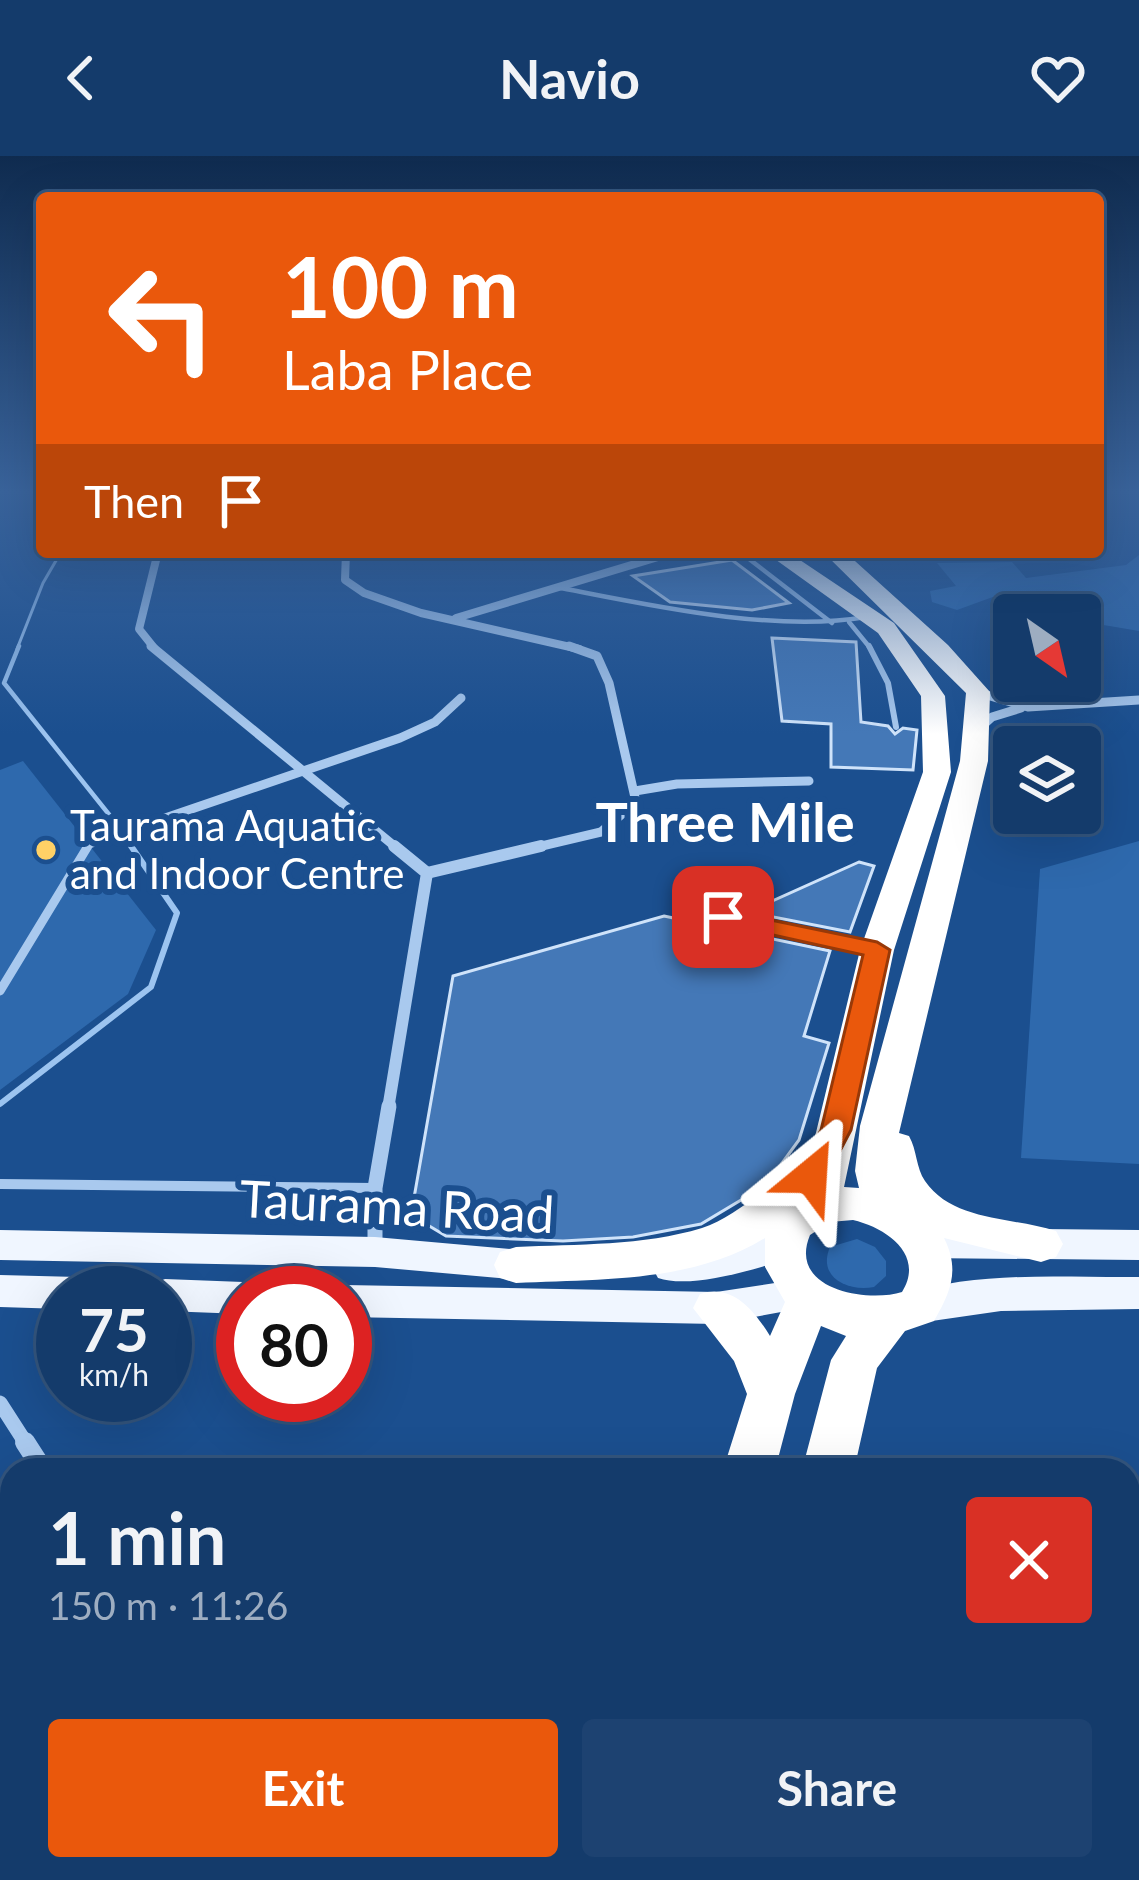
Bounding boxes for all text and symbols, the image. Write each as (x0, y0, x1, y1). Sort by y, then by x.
icon: back (48, 45, 114, 111)
icon: heart (1025, 45, 1091, 111)
text: Navio (499, 46, 640, 111)
text: 100 m (282, 235, 519, 336)
icon: left (84, 240, 240, 396)
text: Laba Place (282, 337, 533, 402)
icon: arrive (208, 468, 274, 534)
text: Then (84, 474, 184, 528)
north arrow (993, 594, 1101, 702)
map controls (993, 594, 1101, 834)
button: layers (993, 726, 1101, 834)
district label: Three Mile (595, 789, 855, 854)
place label: Taurama Aquatic and Indoor Centre (70, 800, 404, 898)
marker: Taurama Aquatic and Indoor Centre (33, 837, 59, 863)
pin (672, 866, 774, 968)
icon: arrive (690, 884, 756, 950)
position arrow (748, 1113, 874, 1239)
street label: Taurama Road (238, 1167, 556, 1244)
speed limit sign: 80 (216, 1266, 372, 1422)
text: 75 (79, 1293, 149, 1365)
text: km/h (79, 1356, 149, 1392)
text: 1 min (48, 1494, 226, 1580)
button: close (966, 1497, 1092, 1623)
text: 150 m · 11:26 (48, 1582, 288, 1628)
button: Exit (48, 1719, 558, 1857)
button: Share (582, 1719, 1092, 1857)

